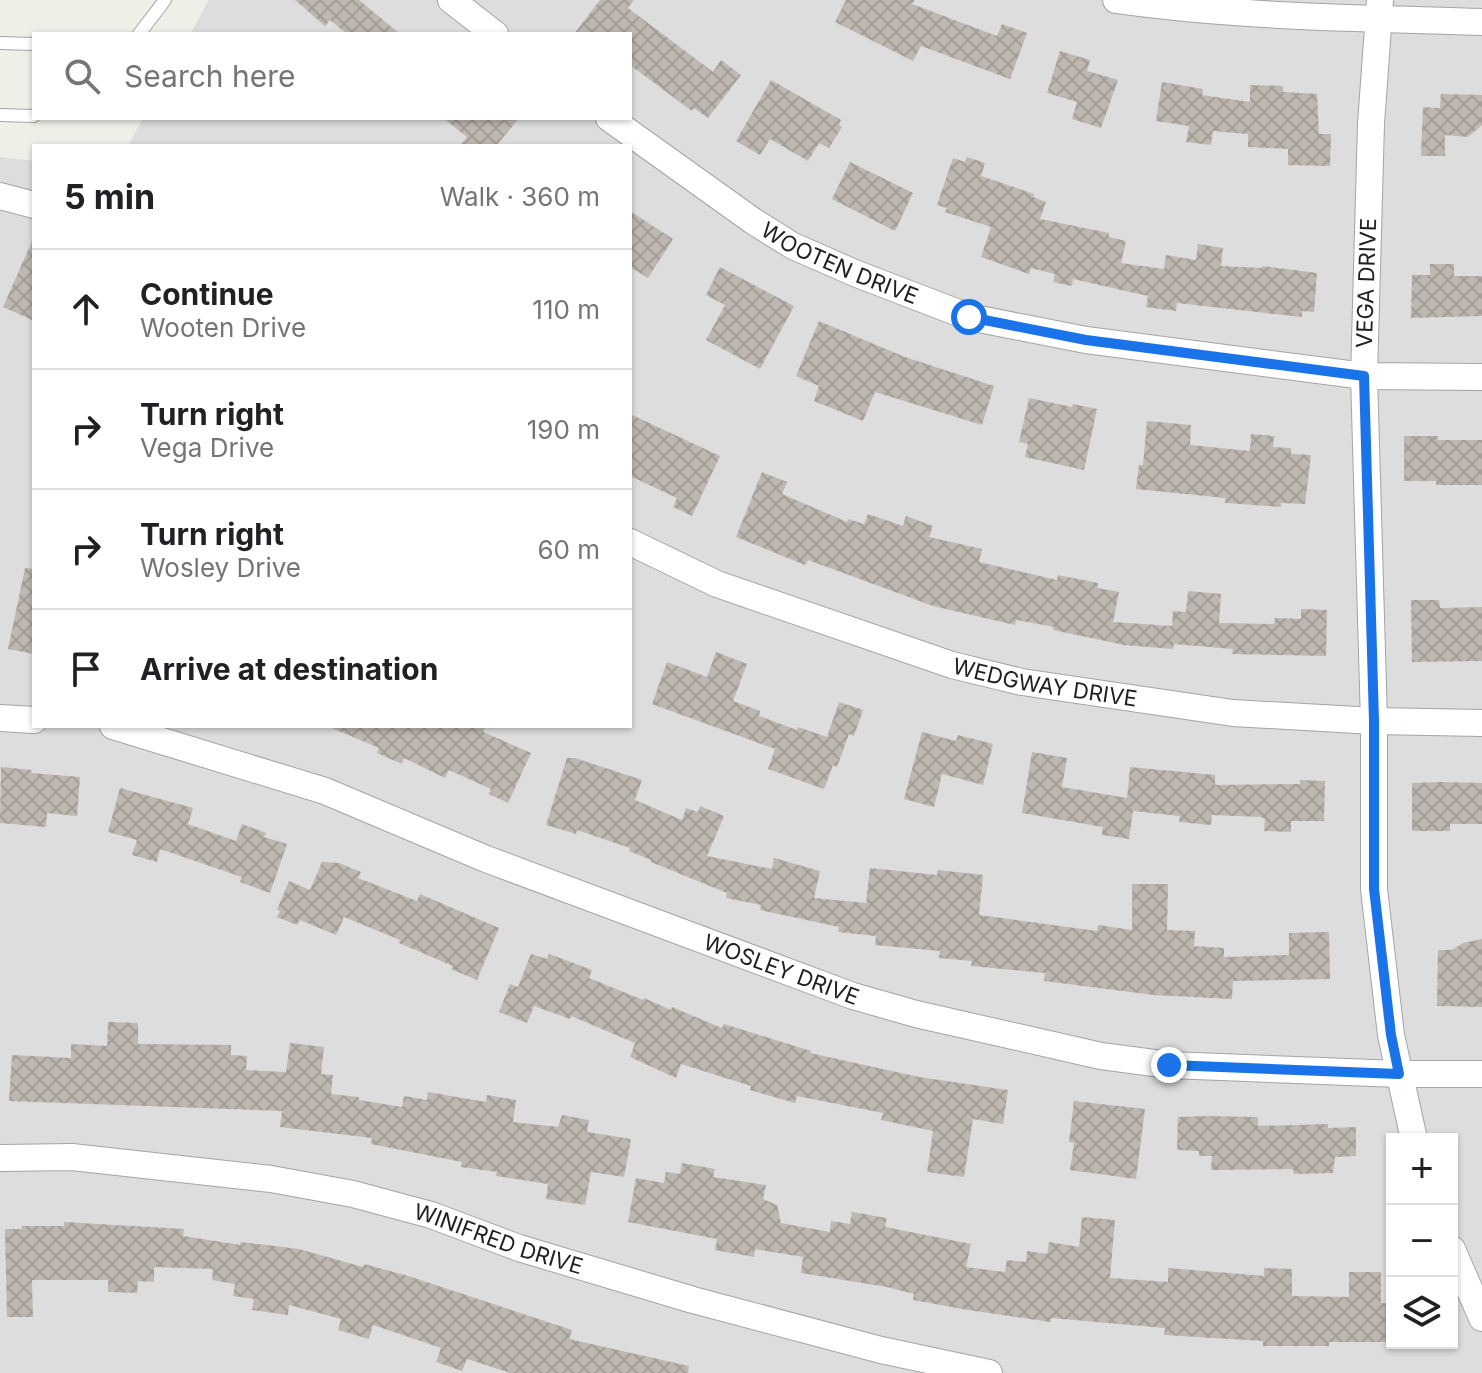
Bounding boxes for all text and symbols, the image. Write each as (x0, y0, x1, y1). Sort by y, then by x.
search box (32, 32, 632, 120)
icon: search (60, 54, 104, 98)
text: Search here (124, 58, 296, 94)
text: 5 min (64, 176, 155, 217)
text: Walk · 360 m (440, 181, 600, 212)
street label: WOOTEN DRIVE (757, 216, 922, 309)
street label: VEGA DRIVE (1351, 218, 1381, 348)
text: Continue (140, 276, 274, 312)
icon: ahead (64, 287, 108, 331)
text: 110 m (532, 294, 600, 325)
route start (951, 299, 987, 335)
text: Wooten Drive (140, 312, 306, 343)
text: Turn right (140, 396, 284, 432)
icon: right (64, 407, 108, 451)
text: 190 m (527, 414, 600, 445)
text: Vega Drive (140, 432, 274, 463)
text: Turn right (140, 516, 284, 552)
icon: right (64, 527, 108, 571)
text: 60 m (537, 534, 600, 565)
text: Wosley Drive (140, 552, 301, 583)
icon: arrive (64, 647, 108, 691)
text: Arrive at destination (140, 651, 438, 687)
street label: WEDGWAY DRIVE (950, 653, 1139, 712)
street label: WOSLEY DRIVE (700, 929, 863, 1010)
route end (1151, 1047, 1187, 1083)
map controls (1386, 1133, 1458, 1349)
button: + (1386, 1133, 1458, 1205)
street label: WINIFRED DRIVE (411, 1198, 586, 1279)
button: − (1386, 1205, 1458, 1277)
button: layers (1386, 1277, 1458, 1349)

